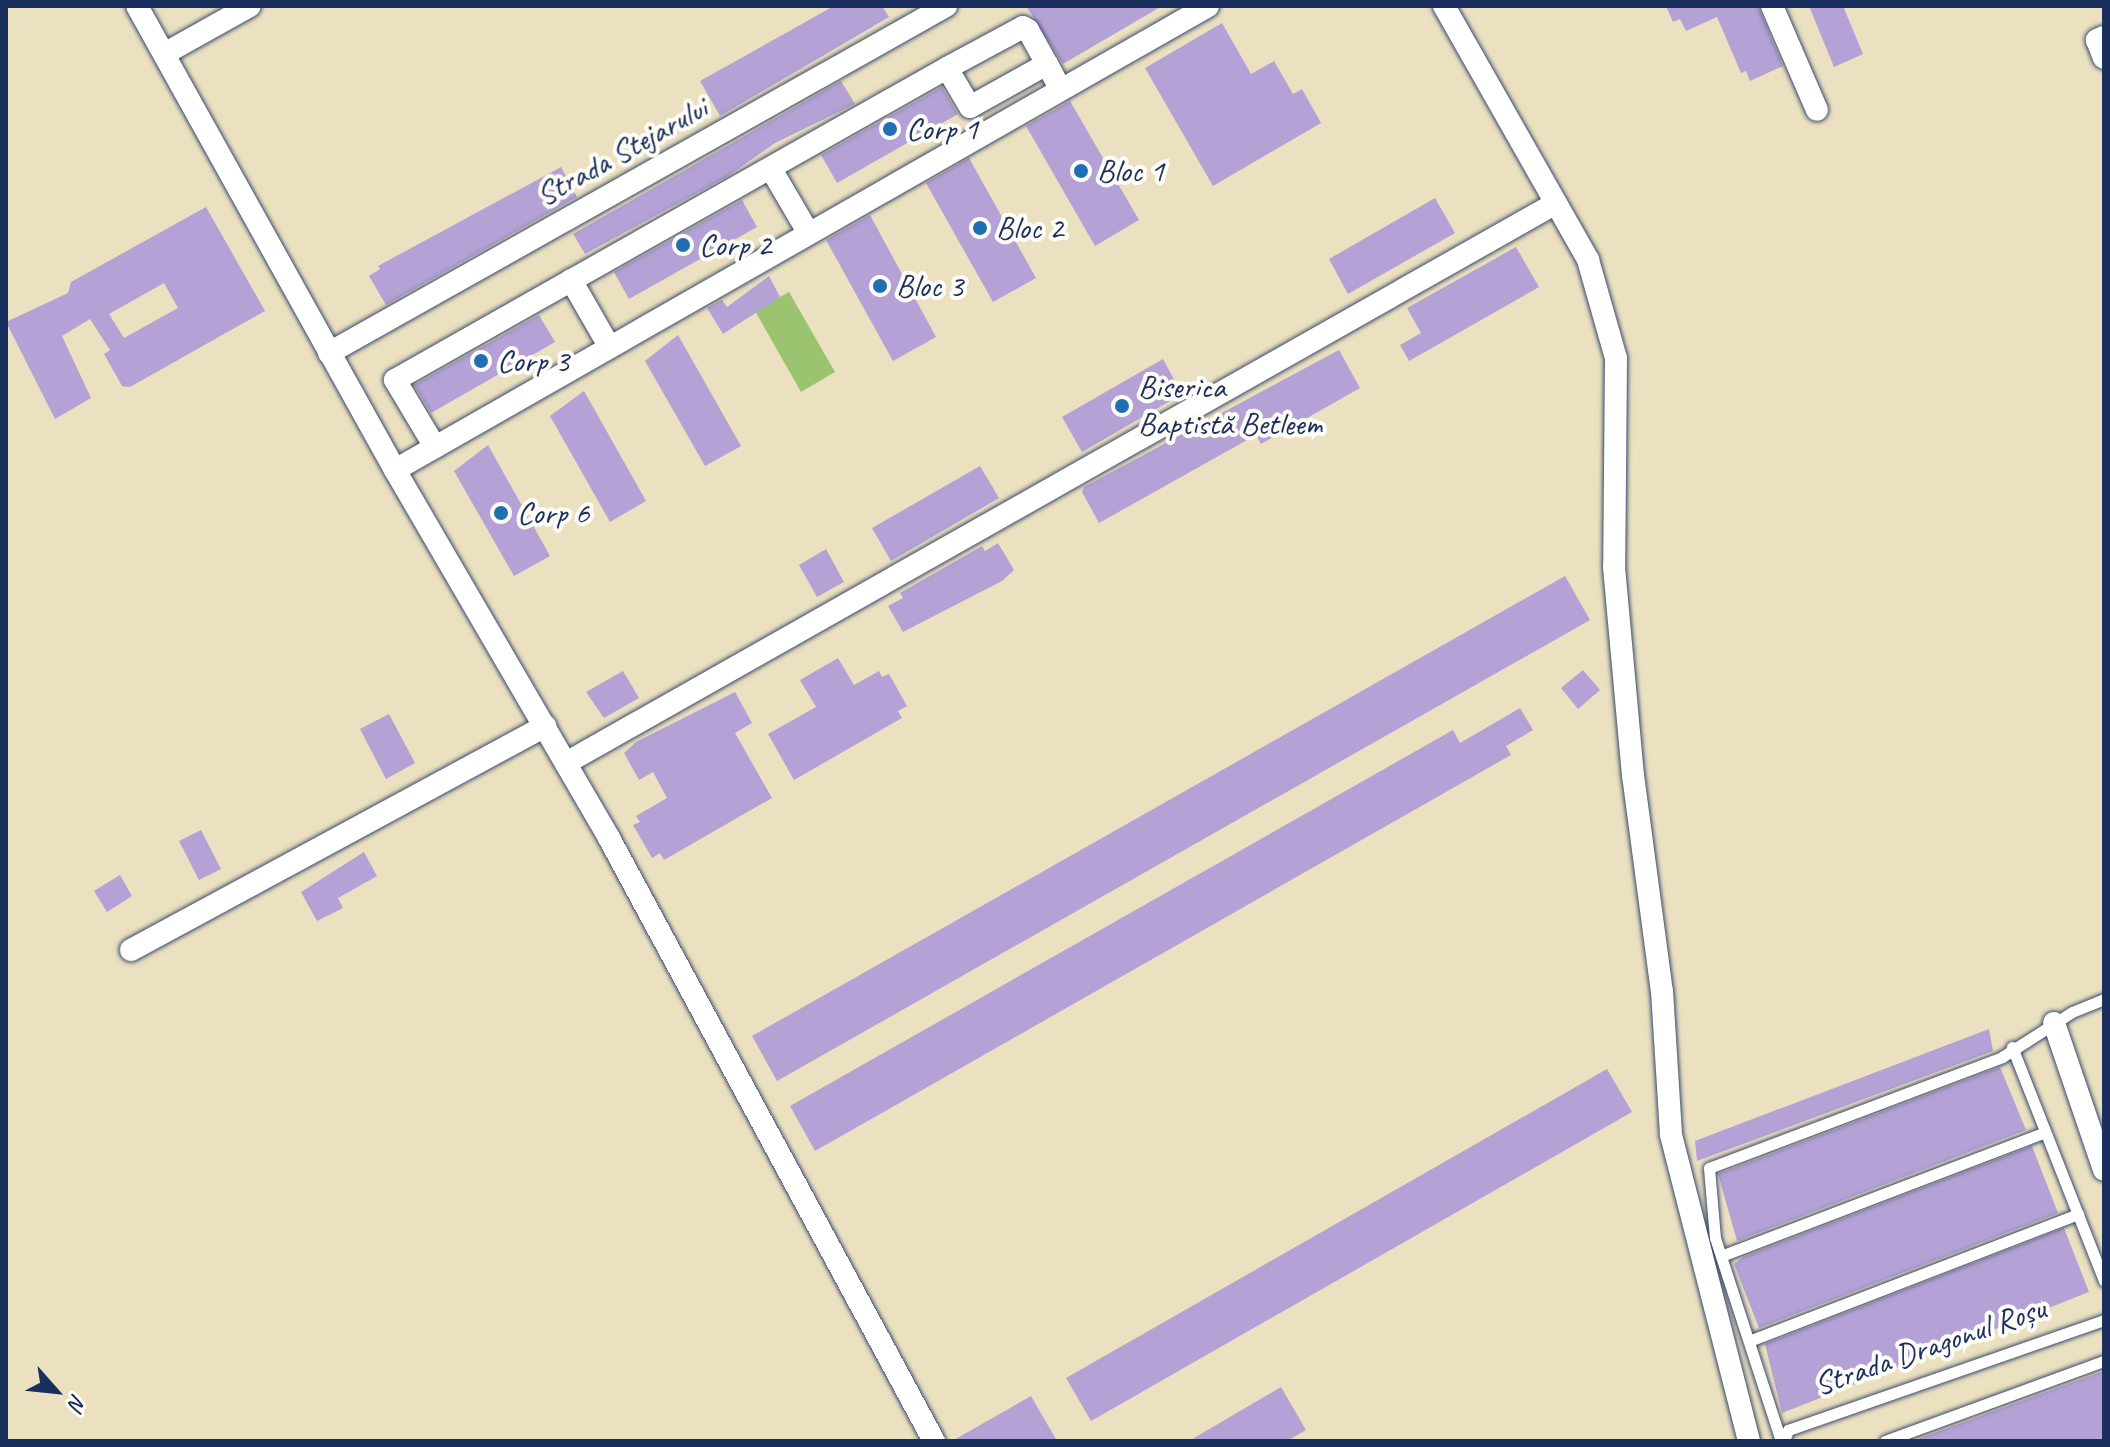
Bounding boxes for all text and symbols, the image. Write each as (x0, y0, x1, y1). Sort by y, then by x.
street label: Strada Stejarului (530, 89, 714, 215)
place label: Corp 1 (906, 110, 978, 148)
marker: Corp 1 (881, 120, 899, 138)
place label: Bloc 1 (1097, 152, 1164, 190)
marker: Bloc 1 (1072, 162, 1090, 180)
place label: Bloc 2 (996, 209, 1063, 247)
marker: Bloc 2 (971, 219, 989, 237)
place label: Corp 2 (699, 226, 771, 264)
marker: Corp 2 (674, 236, 692, 254)
place label: Bloc 3 (896, 267, 963, 305)
marker: Bloc 3 (871, 277, 889, 295)
place label: Corp 3 (497, 342, 569, 380)
marker: Corp 3 (472, 352, 490, 370)
place label: Biserica Baptistă Betleem (1138, 369, 1322, 444)
marker: Biserica Baptistă Betleem (1113, 397, 1131, 415)
place label: Corp 6 (517, 494, 589, 532)
marker: Corp 6 (492, 504, 510, 522)
street label: Strada Dragonul Roșu (1809, 1289, 2051, 1405)
north arrow (16, 1351, 96, 1431)
text: N (62, 1389, 93, 1414)

